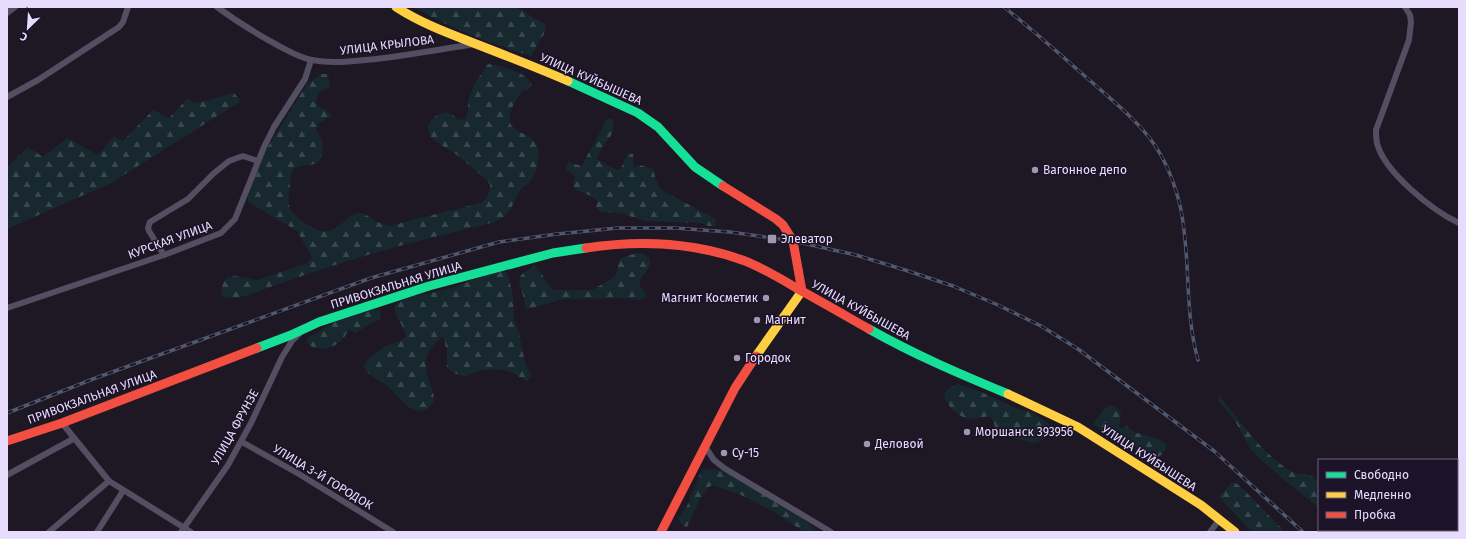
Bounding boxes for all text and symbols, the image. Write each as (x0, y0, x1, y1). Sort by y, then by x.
north arrow (8, 8, 48, 48)
text: С (18, 29, 30, 44)
street label: УЛИЦА КРЫЛОВА (339, 32, 435, 58)
street label: УЛИЦА КУЙБЫШЕВА (538, 49, 645, 108)
place label: Вагонное депо (1043, 163, 1127, 177)
marker: Вагонное депо (1030, 165, 1040, 175)
street label: КУРСКАЯ УЛИЦА (126, 218, 214, 262)
place label: Элеватор (781, 232, 833, 246)
marker: Элеватор (766, 233, 778, 245)
street label: ПРИВОКЗАЛЬНАЯ УЛИЦА (329, 258, 463, 312)
street label: УЛИЦА КУЙБЫШЕВА (809, 276, 913, 343)
place label: Магнит Косметик (661, 291, 759, 305)
marker: Магнит Косметик (761, 293, 771, 303)
place label: Магнит (765, 313, 806, 327)
marker: Магнит (752, 315, 762, 325)
place label: Городок (745, 351, 792, 365)
marker: Городок (732, 353, 742, 363)
street label: ПРИВОКЗАЛЬНАЯ УЛИЦА (26, 367, 159, 427)
street label: УЛИЦА ФРУНЗЕ (208, 387, 262, 467)
street label: УЛИЦА КУЙБЫШЕВА (1099, 421, 1200, 494)
place label: Моршанск 393956 (975, 425, 1073, 439)
marker: Моршанск 393956 (962, 427, 972, 437)
place label: Деловой (874, 437, 924, 451)
marker: Деловой (862, 439, 872, 449)
street label: УЛИЦА 3-Й ГОРОДОК (270, 441, 376, 512)
place label: Су-15 (732, 446, 759, 460)
marker: Су-15 (719, 448, 729, 458)
legend (1318, 459, 1458, 531)
text: Свободно (1354, 468, 1409, 482)
text: Медленно (1354, 488, 1411, 502)
text: Пробка (1354, 508, 1396, 522)

